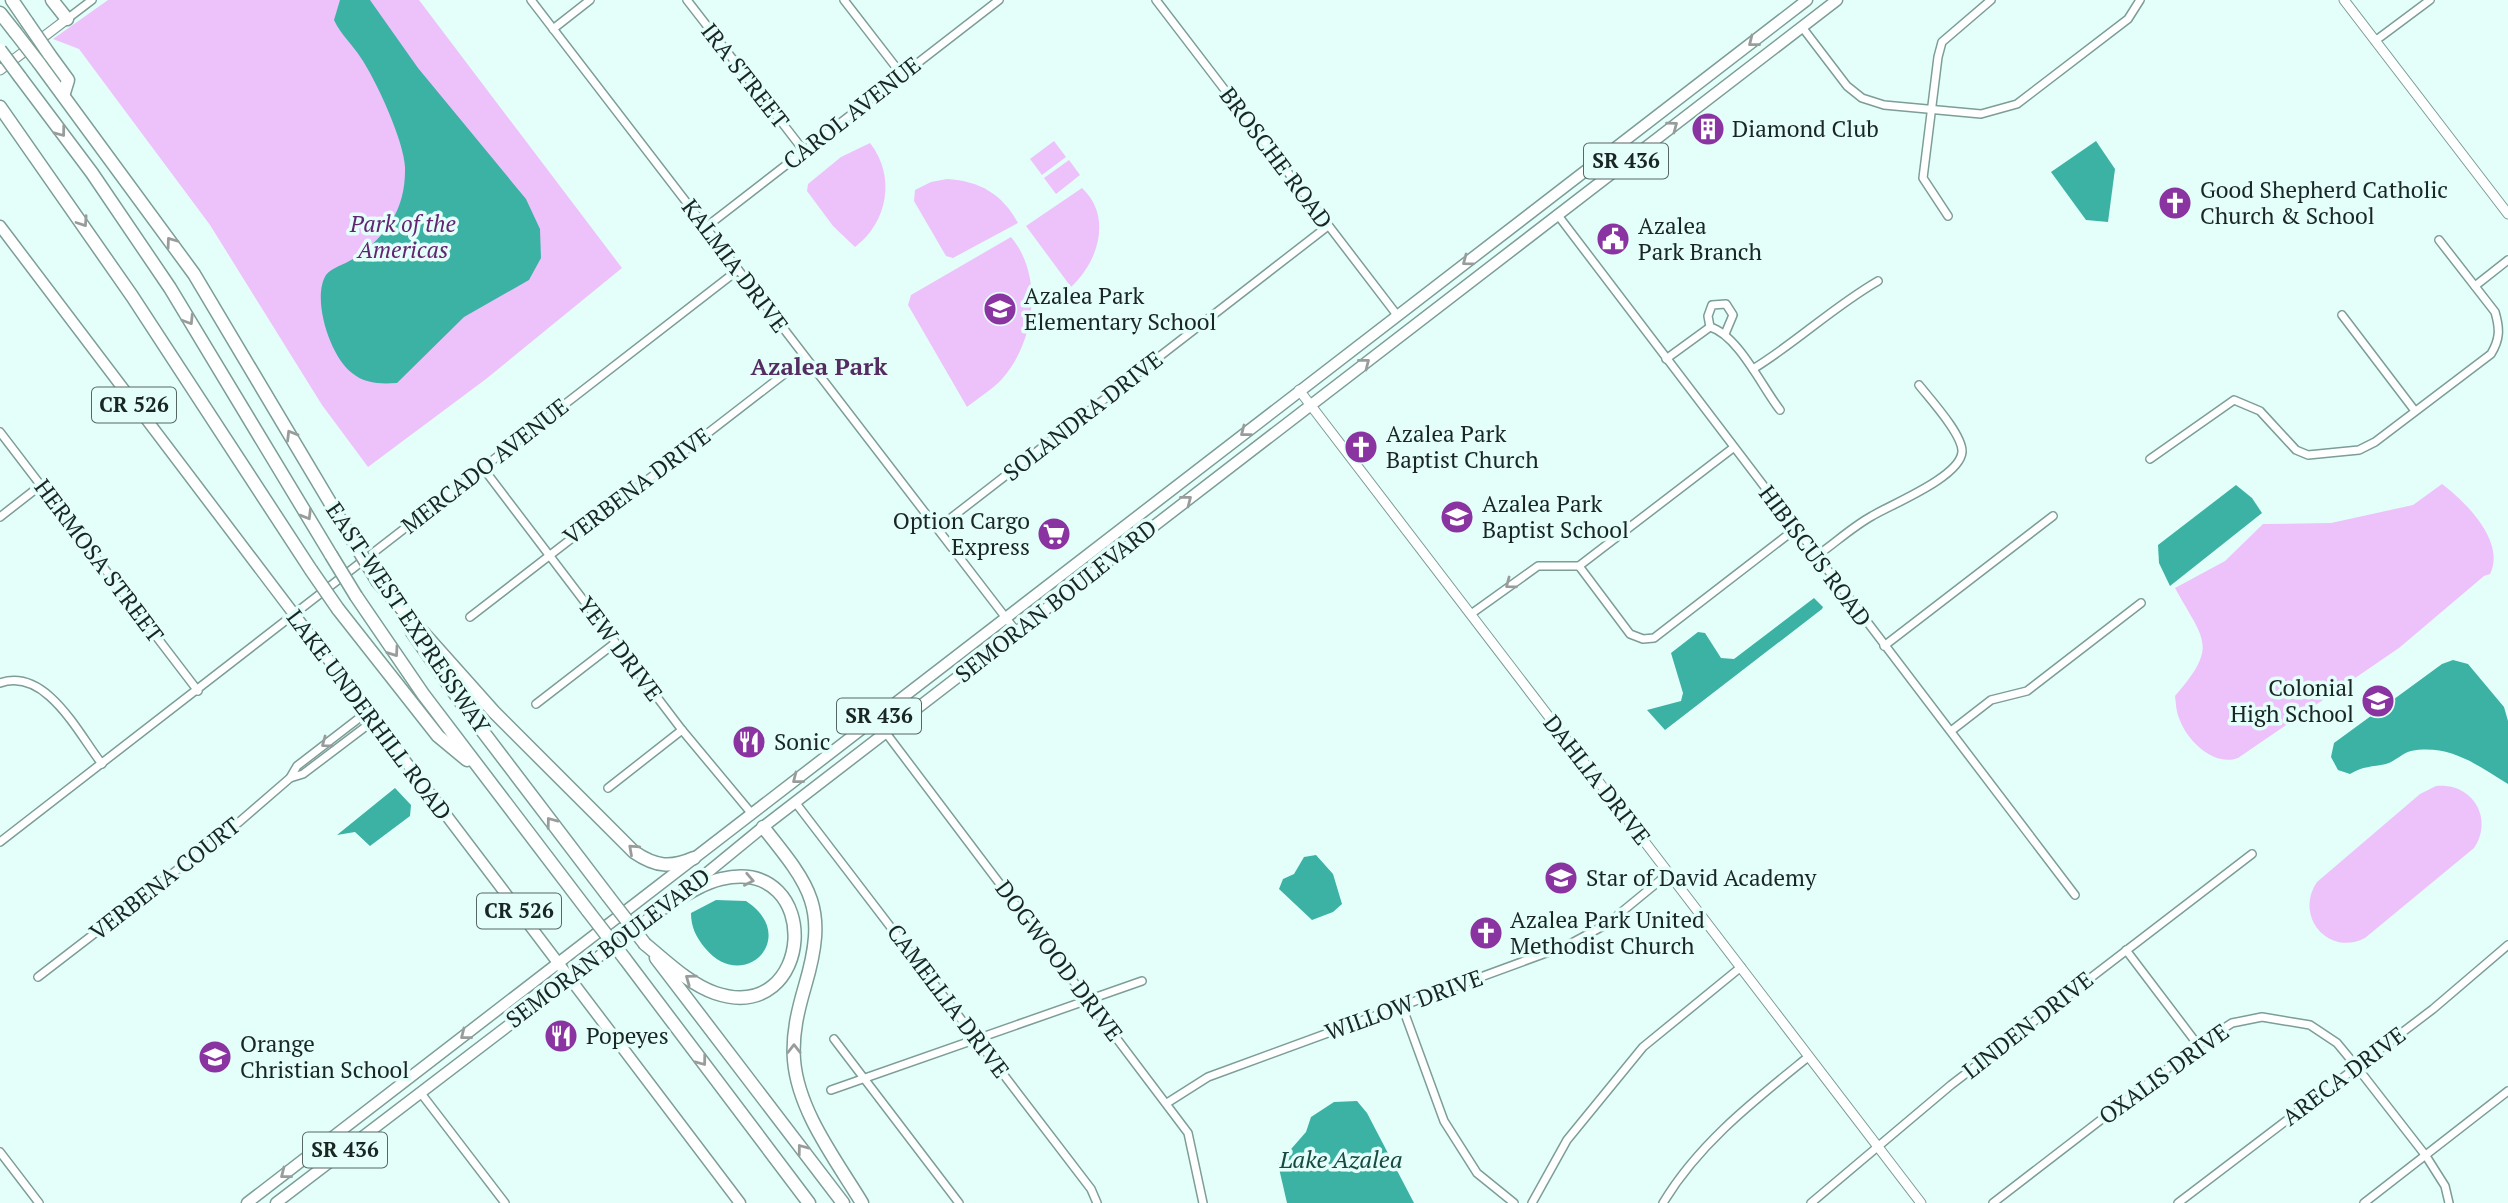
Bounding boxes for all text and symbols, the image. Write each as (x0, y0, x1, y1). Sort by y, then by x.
street label: IRA STREET (694, 17, 796, 135)
one-way arrow (1748, 33, 1761, 46)
street label: CAROL AVENUE (776, 49, 927, 176)
street label: BROSCHE ROAD (1213, 81, 1340, 235)
building icon: Diamond Club (1689, 110, 1727, 148)
place label: Diamond Club (1732, 113, 1879, 144)
one-way arrow (1665, 121, 1678, 134)
one-way arrow (53, 124, 66, 137)
road number: SR 436 (1584, 144, 1668, 178)
place label: Good Shepherd Catholic Church & School (2200, 174, 2448, 231)
church icon: Good Shepherd Catholic Church & School (2156, 184, 2194, 222)
street label: KALMIA DRIVE (675, 193, 796, 339)
park label: Park of the Americas (349, 208, 456, 265)
place label: Azalea Park Branch (1638, 210, 1763, 267)
one-way arrow (74, 214, 87, 227)
public building icon: Azalea Park Branch (1594, 220, 1632, 258)
one-way arrow (167, 237, 179, 250)
one-way arrow (1462, 253, 1475, 265)
place label: Azalea Park Elementary School (1024, 280, 1217, 337)
school or university icon: Azalea Park Elementary School (981, 290, 1019, 328)
one-way arrow (181, 312, 194, 325)
street label: SOLANDRA DRIVE (997, 344, 1169, 488)
district label: Azalea Park (751, 350, 887, 382)
one-way arrow (1357, 358, 1369, 371)
road number: CR 526 (92, 388, 176, 422)
street label: MERCADO AVENUE (395, 391, 575, 541)
place label: Azalea Park Baptist Church (1386, 418, 1539, 475)
street label: VERBENA DRIVE (557, 420, 717, 551)
one-way arrow (1241, 423, 1253, 436)
church icon: Azalea Park Baptist Church (1342, 428, 1380, 466)
one-way arrow (286, 430, 299, 443)
street label: HERMOSA STREET (28, 473, 171, 649)
street label: HIBISCUS ROAD (1752, 479, 1879, 633)
place label: Azalea Park Baptist School (1482, 488, 1629, 545)
one-way arrow (1179, 495, 1192, 508)
street label: EAST-WEST EXPRESSWAY (319, 496, 498, 740)
school or university icon: Azalea Park Baptist School (1438, 498, 1476, 536)
place label: Option Cargo Express (893, 505, 1030, 562)
one-way arrow (298, 507, 311, 520)
street label: SEMORAN BOULEVARD (948, 512, 1163, 689)
supermarket icon: Option Cargo Express (1035, 515, 1073, 553)
one-way arrow (1506, 576, 1518, 589)
street label: YEW DRIVE (571, 590, 670, 707)
street label: LAKE UNDERHILL ROAD (280, 603, 459, 826)
one-way arrow (386, 644, 398, 657)
place label: Colonial High School (2230, 672, 2354, 729)
school or university icon: Colonial High School (2359, 682, 2397, 720)
road number: SR 436 (837, 698, 921, 734)
street label: DAHLIA DRIVE (1537, 708, 1658, 851)
restaurant icon: Sonic (730, 723, 768, 761)
place label: Sonic (774, 726, 830, 757)
one-way arrow (321, 735, 334, 748)
one-way arrow (792, 770, 805, 783)
street label: VERBENA COURT (83, 810, 247, 947)
one-way arrow (547, 817, 560, 830)
one-way arrow (628, 845, 641, 857)
school or university icon: Star of David Academy (1542, 859, 1580, 897)
street label: SEMORAN BOULEVARD (499, 861, 716, 1035)
place label: Star of David Academy (1586, 862, 1817, 893)
one-way arrow (742, 871, 754, 886)
street label: DOGWOOD DRIVE (989, 874, 1130, 1047)
road number: CR 526 (477, 894, 561, 928)
place label: Azalea Park United Methodist Church (1510, 904, 1705, 961)
church icon: Azalea Park United Methodist Church (1467, 914, 1505, 952)
street label: CAMELLIA DRIVE (880, 917, 1017, 1084)
street label: WILLOW DRIVE (1321, 962, 1487, 1047)
street label: LINDEN DRIVE (1956, 964, 2099, 1085)
one-way arrow (686, 975, 698, 987)
street label: OXALIS DRIVE (2092, 1016, 2235, 1131)
restaurant icon: Popeyes (542, 1017, 580, 1055)
street label: ARECA DRIVE (2276, 1019, 2412, 1132)
place label: Popeyes (586, 1020, 669, 1051)
one-way arrow (461, 1026, 473, 1039)
place label: Orange Christian School (240, 1028, 409, 1085)
school or university icon: Orange Christian School (196, 1038, 234, 1076)
one-way arrow (786, 1043, 802, 1053)
one-way arrow (693, 1053, 706, 1065)
road number: SR 436 (303, 1132, 387, 1168)
water label: Lake Azalea (1278, 1143, 1403, 1175)
one-way arrow (797, 1144, 810, 1156)
one-way arrow (281, 1165, 293, 1178)

